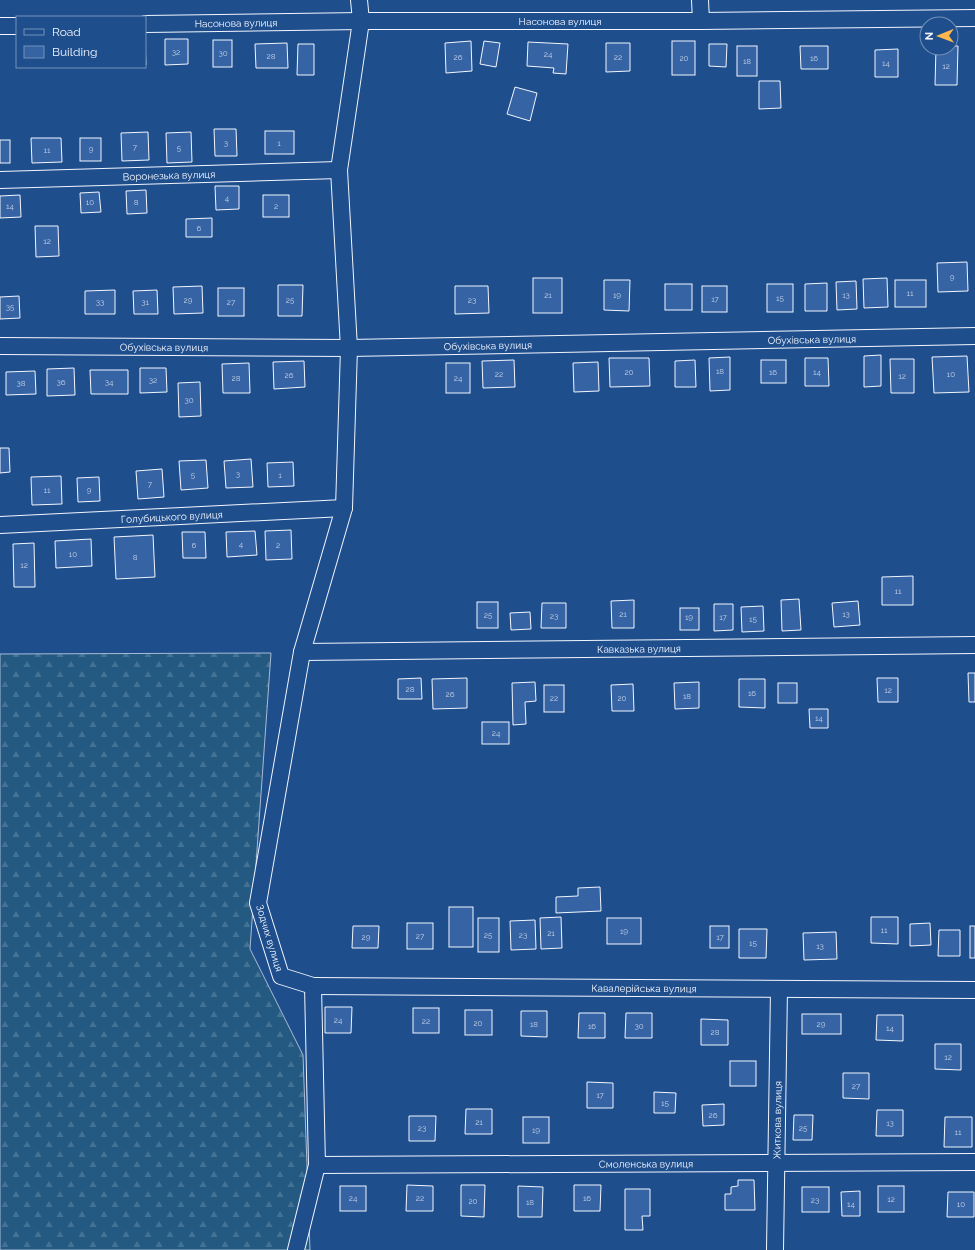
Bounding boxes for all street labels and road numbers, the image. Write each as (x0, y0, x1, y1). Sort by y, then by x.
street label: Насонова вулиця (519, 16, 601, 27)
street label: Насонова вулиця (195, 17, 277, 29)
street label: Воронезька вулиця (123, 169, 215, 182)
street label: Обухівська вулиця (768, 333, 856, 346)
street label: Обухівська вулиця (444, 339, 532, 352)
street label: Обухівська вулиця (120, 342, 208, 353)
street label: Голубицького вулиця (121, 509, 223, 525)
street label: Кавказька вулиця (597, 643, 681, 655)
street label: Зодчих вулиця (254, 903, 285, 973)
street label: Кавалерійська вулиця (591, 983, 697, 994)
street label: Житкова вулиця (771, 1081, 784, 1159)
street label: Смоленська вулиця (599, 1158, 693, 1170)

